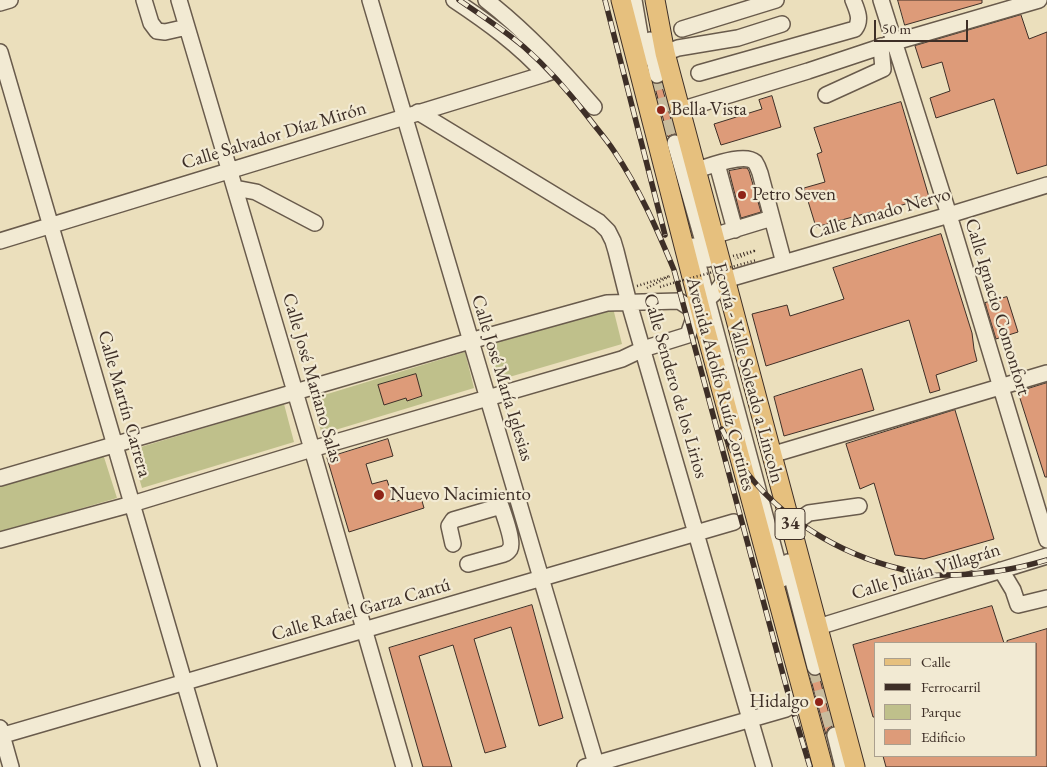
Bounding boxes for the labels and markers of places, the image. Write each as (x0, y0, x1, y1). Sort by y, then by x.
place label: Bella Vista (671, 99, 747, 121)
marker: Bella Vista (655, 104, 667, 116)
place label: Petro Seven (752, 184, 836, 206)
marker: Petro Seven (736, 189, 748, 201)
place label: Nuevo Nacimiento (390, 484, 531, 506)
marker: Nuevo Nacimiento (372, 488, 386, 502)
place label: Hidalgo (750, 691, 809, 713)
marker: Hidalgo (813, 696, 825, 708)

